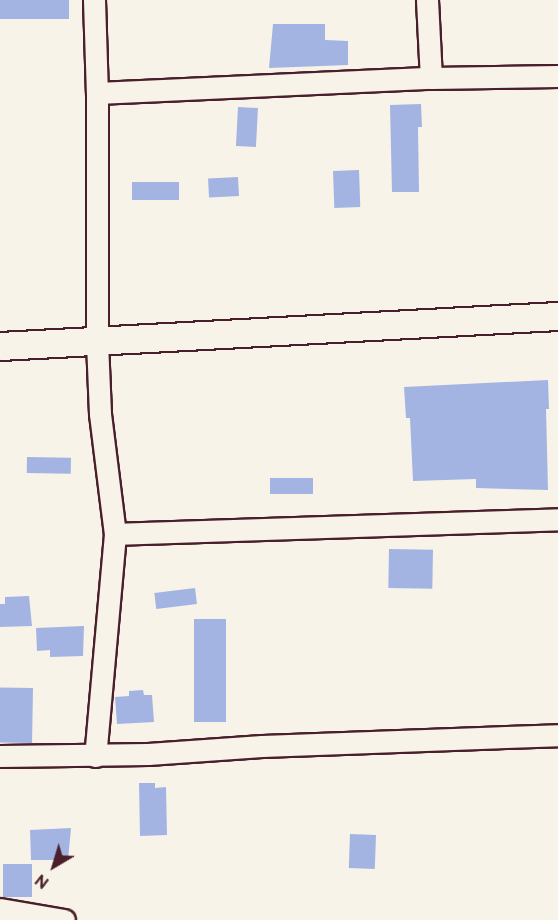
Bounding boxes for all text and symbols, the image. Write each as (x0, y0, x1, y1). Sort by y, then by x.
north arrow (24, 836, 84, 896)
text: N (32, 869, 53, 892)

